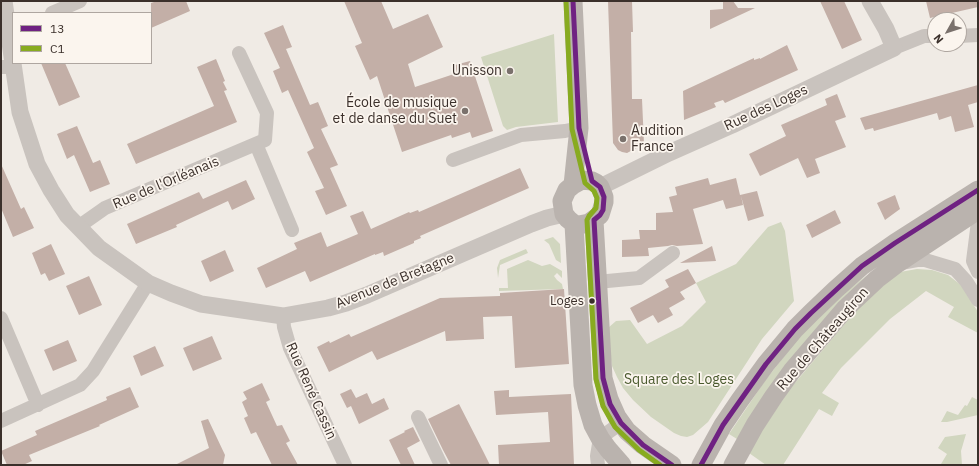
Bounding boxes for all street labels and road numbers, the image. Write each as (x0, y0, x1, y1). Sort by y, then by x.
street label: Rue des Loges (722, 81, 810, 135)
street label: Rue de l'Orléanais (110, 153, 222, 213)
street label: Avenue de Bretagne (333, 250, 457, 312)
street label: Rue de Châteaugiron (774, 284, 872, 394)
street label: Rue René Cassin (282, 340, 340, 442)

